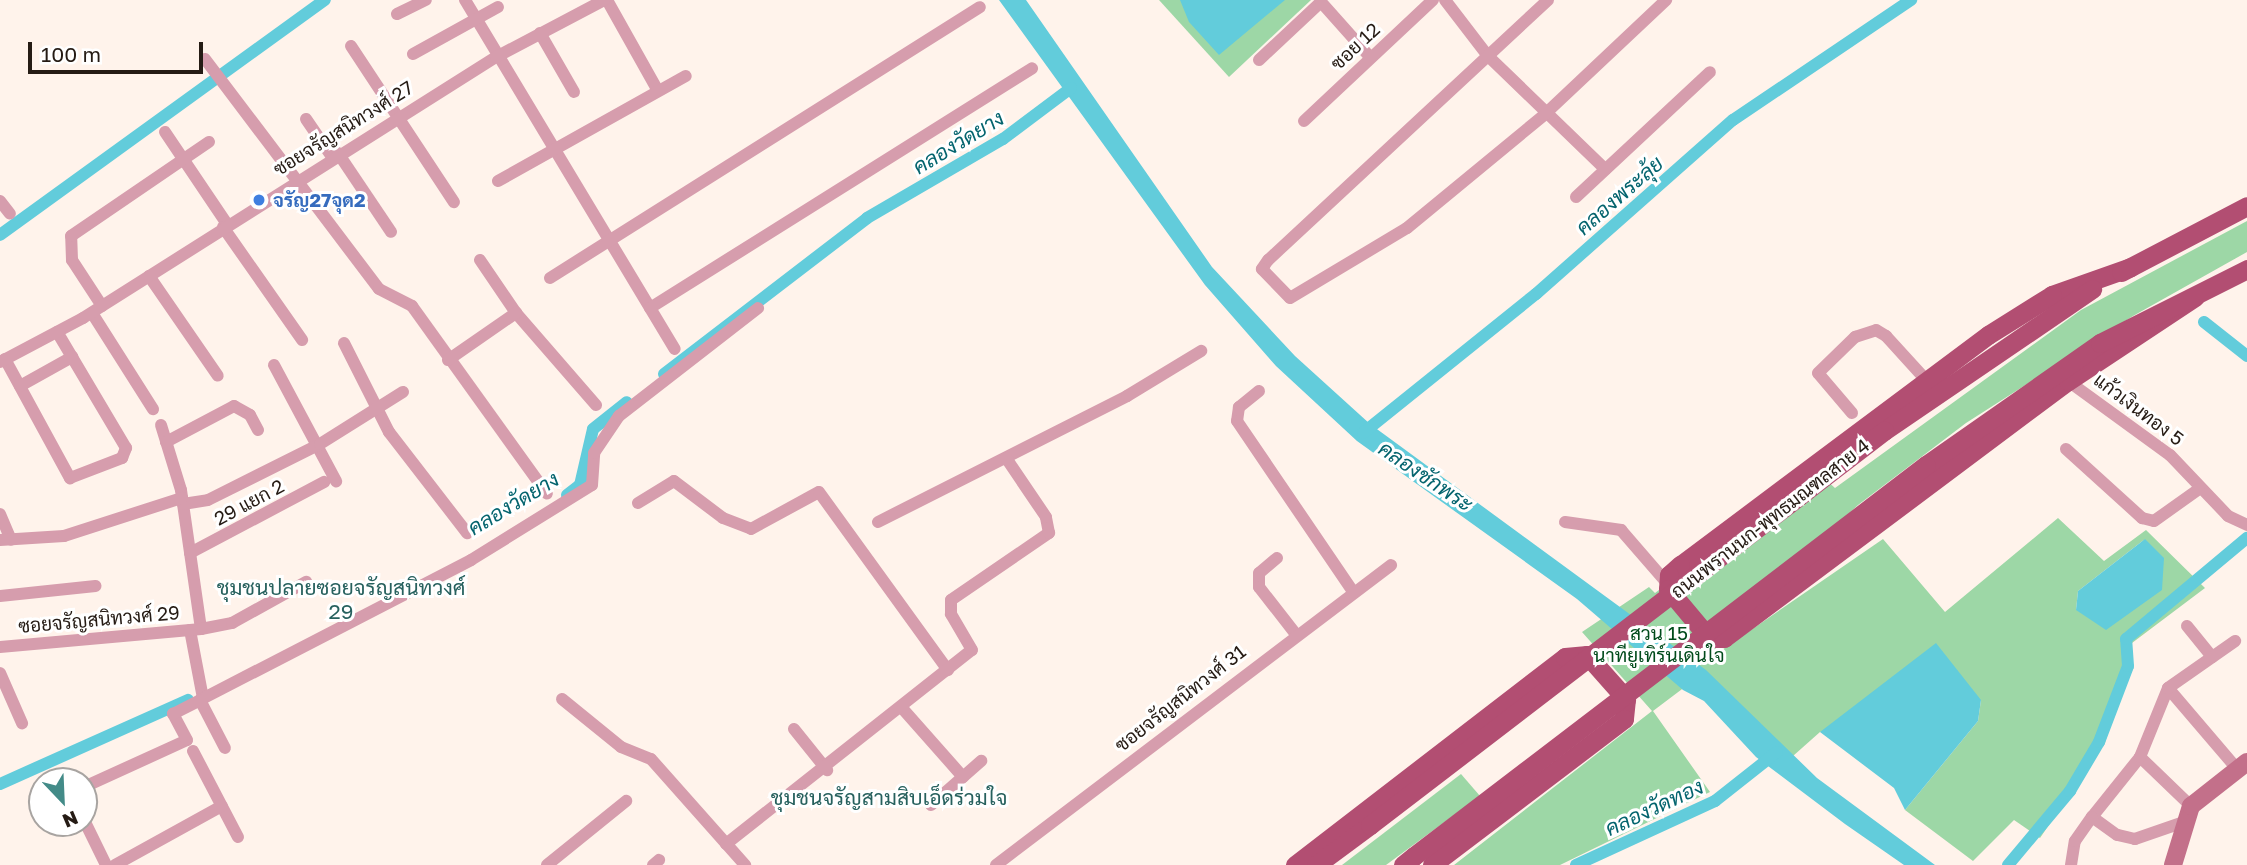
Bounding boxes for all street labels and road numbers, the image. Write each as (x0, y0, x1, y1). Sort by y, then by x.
street label: ซอย 12 (1326, 18, 1384, 74)
street label: ซอยจรัญสนิทวงศ์ 27 (269, 76, 417, 180)
street label: แก้วเงินทอง 5 (2090, 368, 2188, 450)
street label: ถนนพรานนก-พุทธมณฑลสาย 4 (1666, 433, 1874, 603)
street label: 29 แยก 2 (210, 474, 288, 530)
street label: ซอยจรัญสนิทวงศ์ 29 (17, 601, 181, 637)
street label: ซอยจรัญสนิทวงศ์ 31 (1110, 640, 1250, 756)

